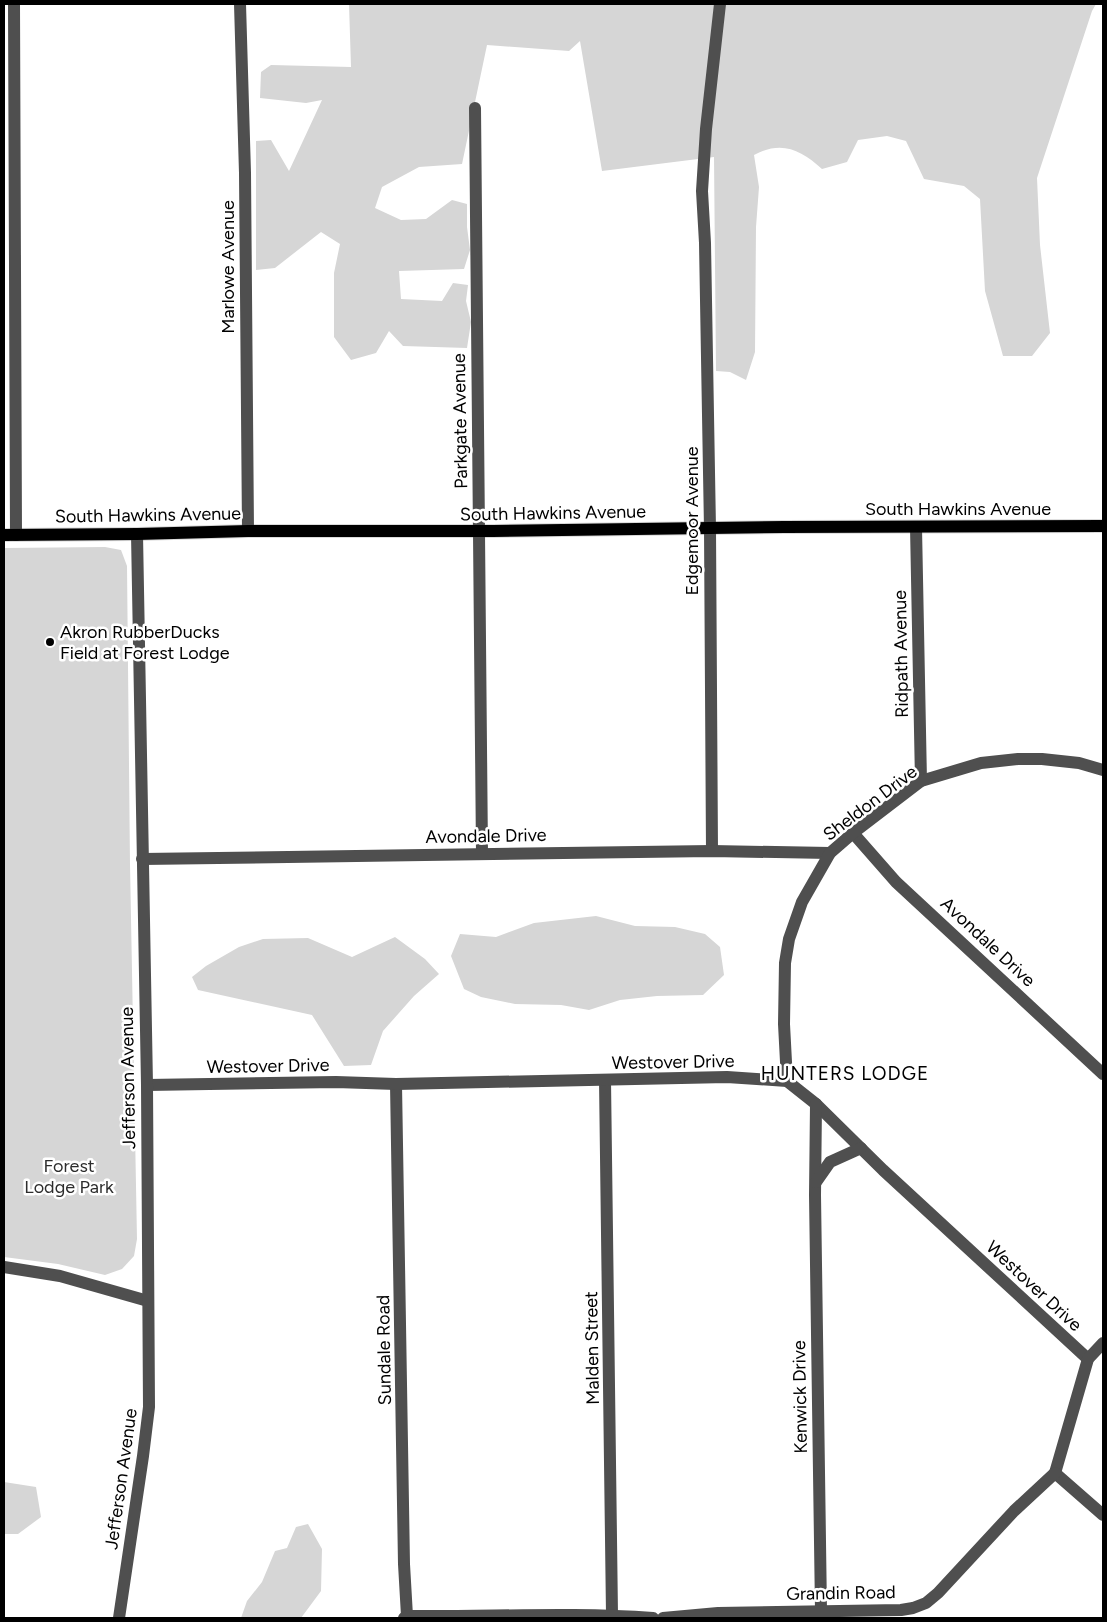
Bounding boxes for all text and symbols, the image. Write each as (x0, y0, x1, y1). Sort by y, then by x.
street label: Marlowe Avenue (217, 200, 239, 334)
street label: Parkgate Avenue (448, 353, 472, 489)
street label: Edgemoor Avenue (681, 446, 703, 596)
street label: South Hawkins Avenue (865, 498, 1051, 520)
street label: South Hawkins Avenue (460, 500, 646, 526)
street label: South Hawkins Avenue (55, 502, 241, 528)
street label: Ridpath Avenue (889, 590, 913, 718)
place label: Akron RubberDucks Field at Forest Lodge (60, 621, 230, 664)
marker: Akron RubberDucks Field at Forest Lodge (44, 636, 56, 648)
street label: Sheldon Drive (819, 760, 921, 845)
street label: Avondale Drive (425, 824, 547, 848)
street label: Avondale Drive (936, 893, 1040, 991)
street label: Jefferson Avenue (116, 1006, 140, 1149)
street label: Westover Drive (611, 1050, 735, 1074)
street label: Westover Drive (206, 1054, 330, 1078)
district label: HUNTERS LODGE (761, 1062, 929, 1085)
park label: Forest Lodge Park (24, 1155, 114, 1198)
street label: Westover Drive (982, 1236, 1087, 1336)
street label: Malden Street (580, 1291, 604, 1405)
street label: Sundale Road (372, 1295, 396, 1405)
street label: Kenwick Drive (788, 1340, 812, 1454)
street label: Jefferson Avenue (100, 1407, 142, 1551)
street label: Grandin Road (786, 1581, 896, 1605)

